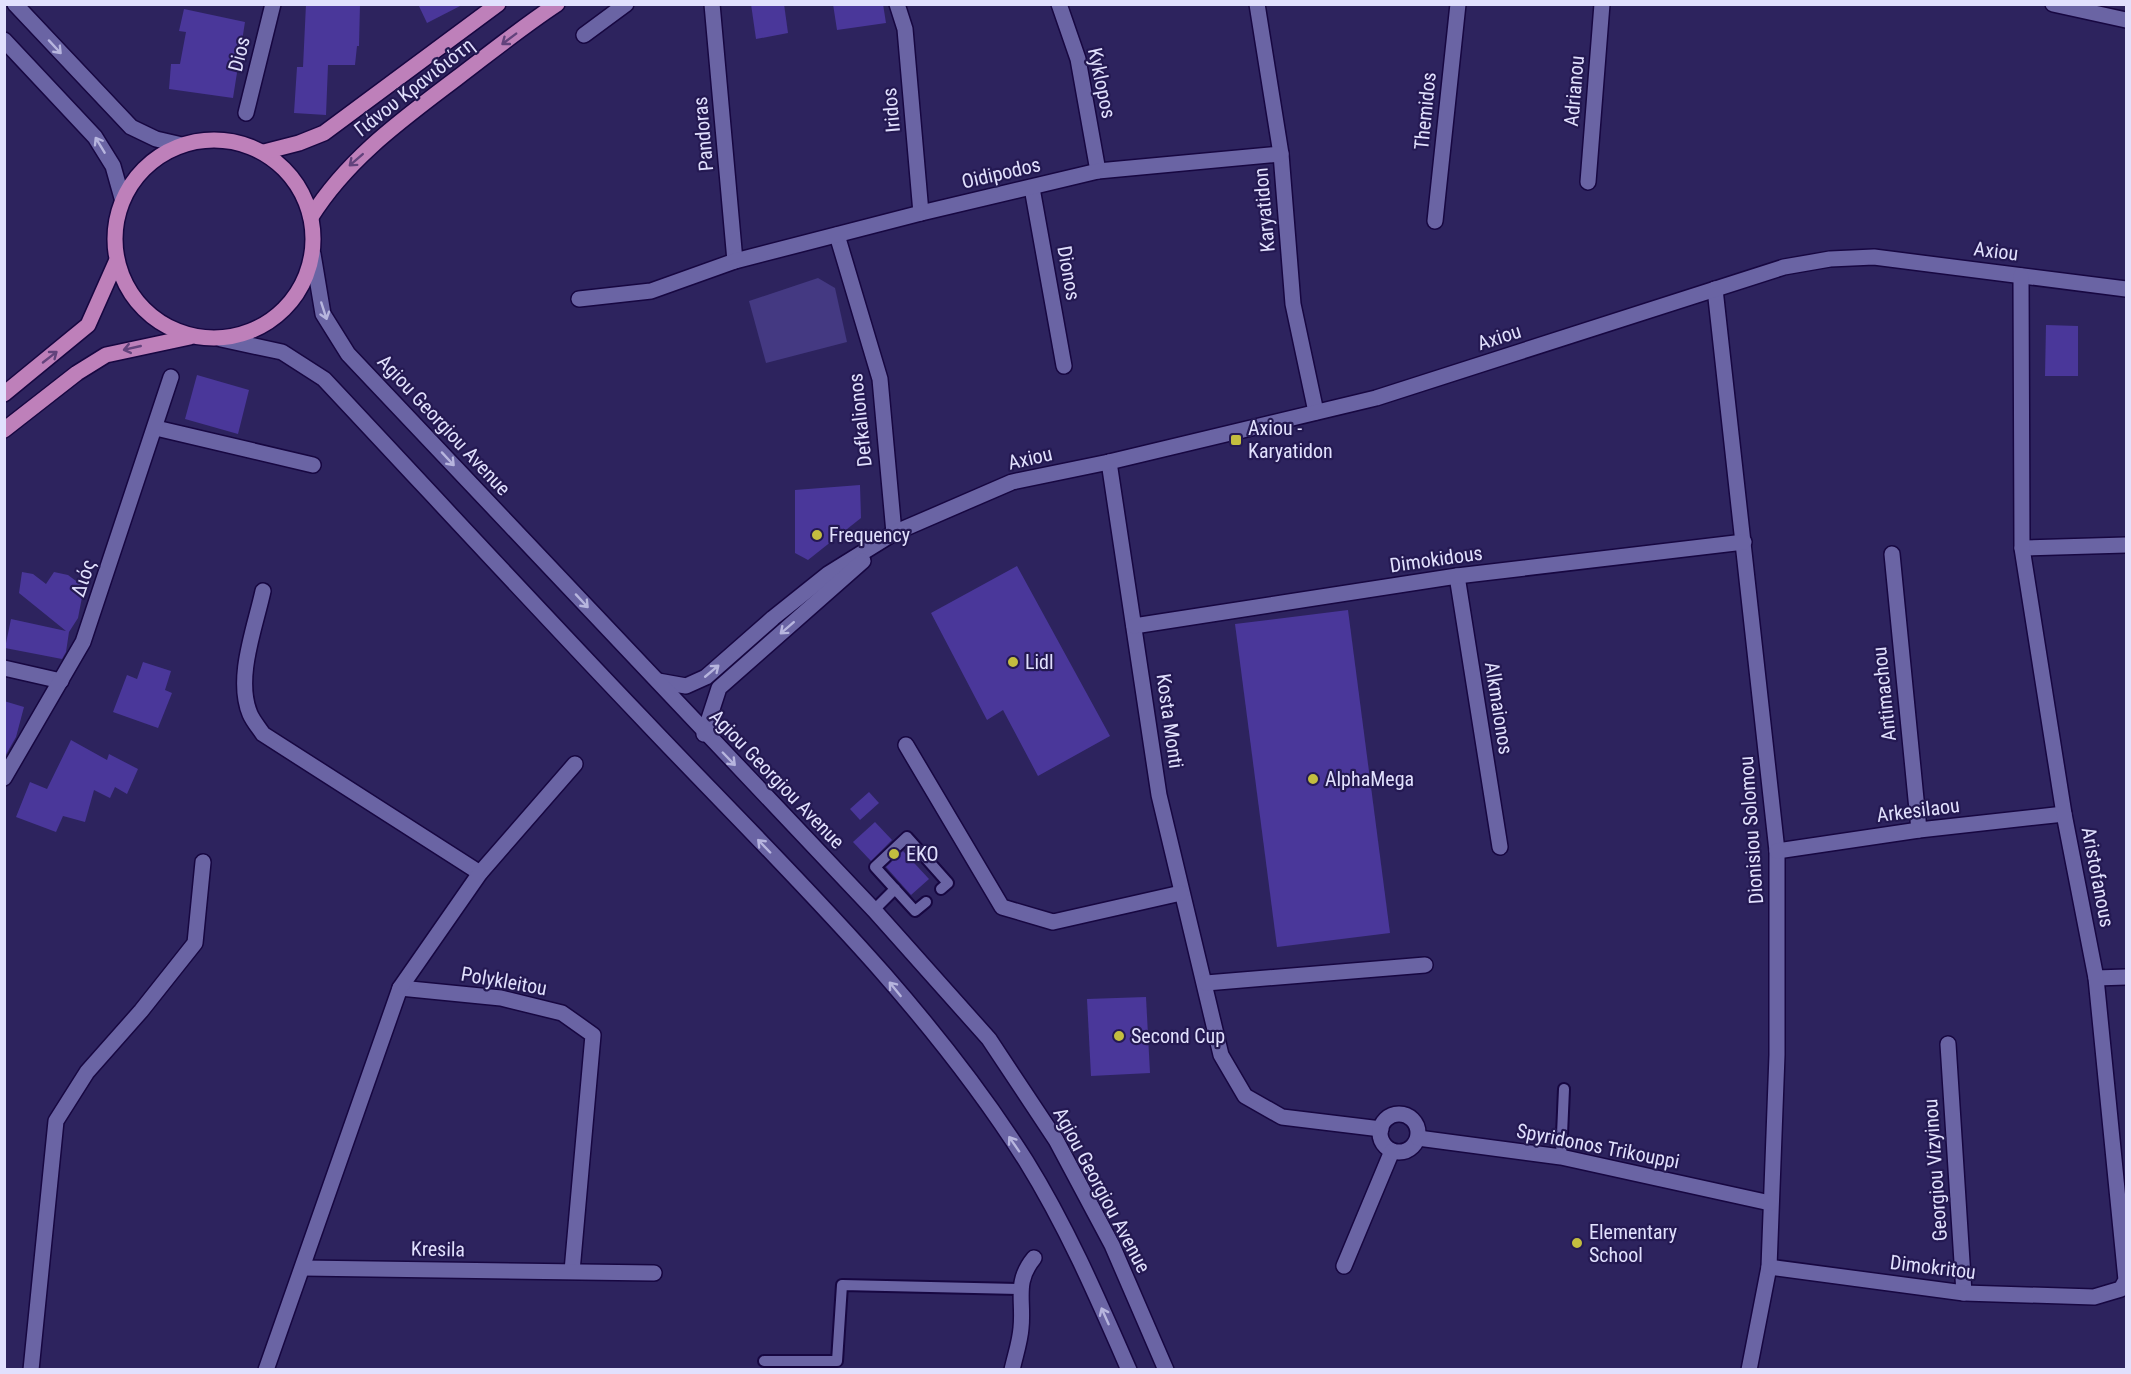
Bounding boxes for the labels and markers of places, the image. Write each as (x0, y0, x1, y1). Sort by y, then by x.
place label: Axiou - Karyatidon (1248, 416, 1333, 463)
marker: Axiou - Karyatidon (1229, 433, 1243, 447)
place label: Frequency (829, 523, 910, 547)
marker: Frequency (810, 528, 824, 542)
place label: Lidl (1025, 650, 1054, 674)
marker: Lidl (1006, 655, 1020, 669)
place label: AlphaMega (1325, 767, 1414, 791)
marker: AlphaMega (1306, 772, 1320, 786)
place label: EKO (906, 842, 939, 866)
marker: EKO (887, 847, 901, 861)
place label: Second Cup (1131, 1024, 1225, 1048)
marker: Second Cup (1112, 1029, 1126, 1043)
place label: Elementary School (1589, 1220, 1677, 1267)
marker: Elementary School (1570, 1236, 1584, 1250)

